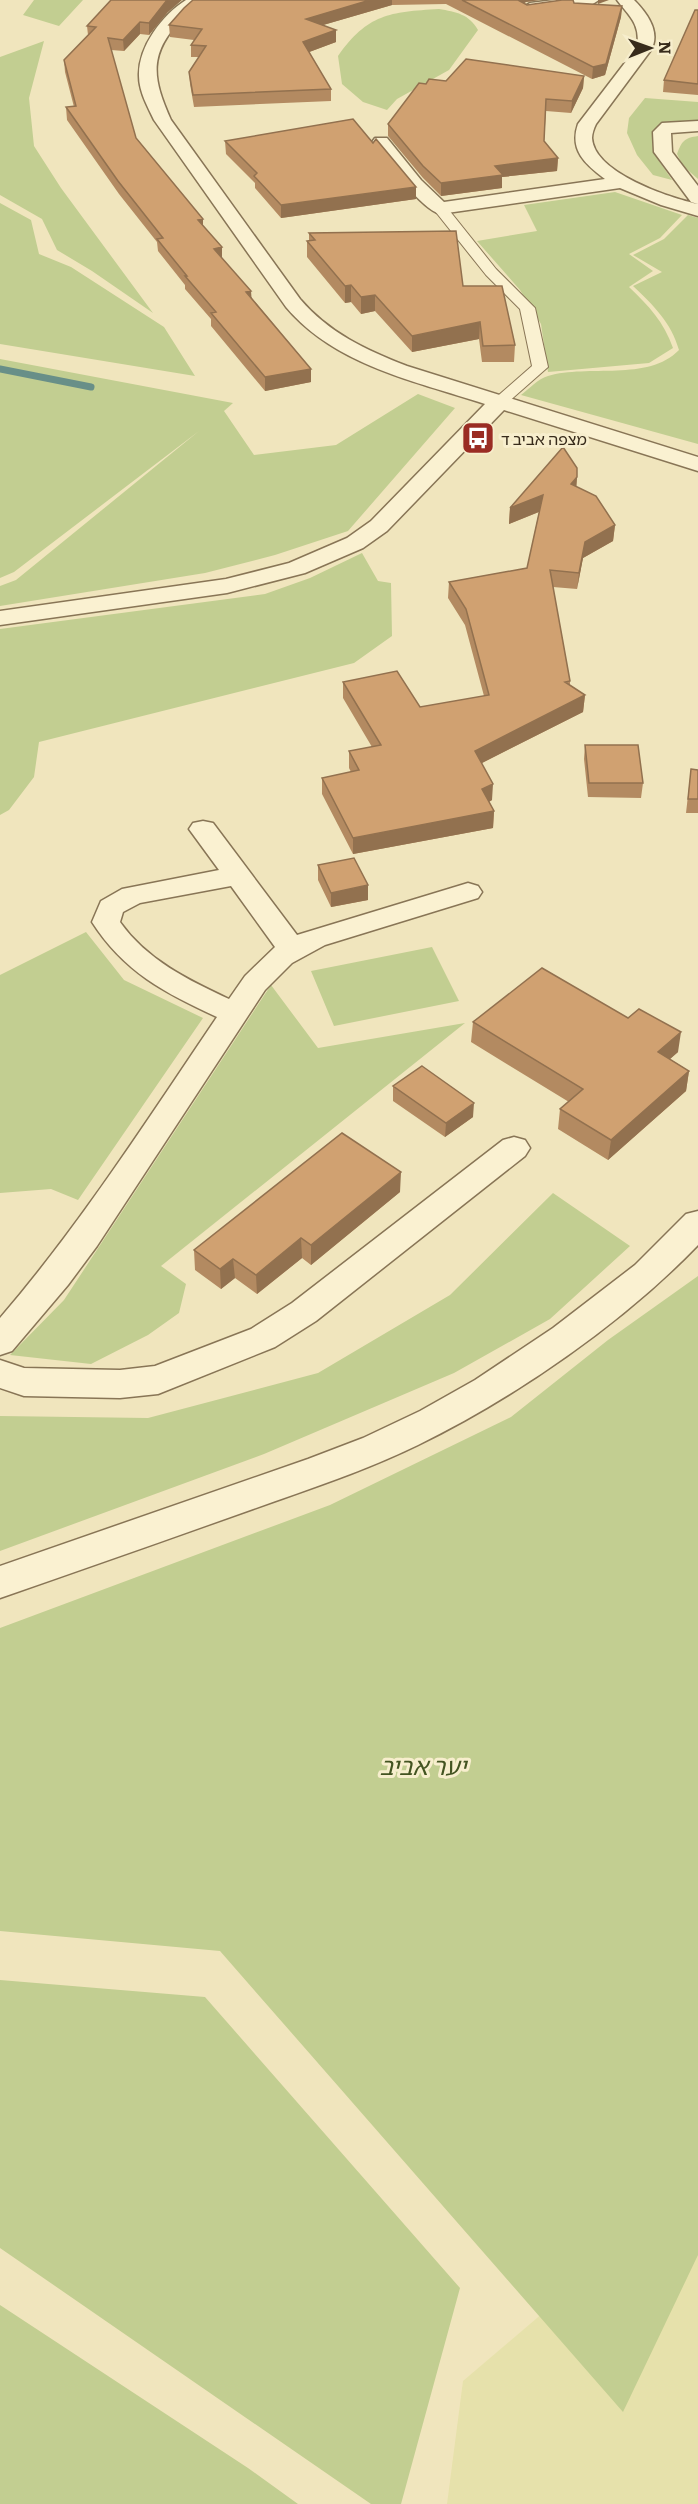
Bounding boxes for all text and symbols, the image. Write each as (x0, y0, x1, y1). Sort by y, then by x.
north arrow (620, 18, 680, 78)
text: N (654, 41, 678, 55)
bus stop icon: מצפה אביב ד (460, 420, 496, 456)
place label: מצפה אביב ד (501, 426, 587, 450)
park label: יער אביב (380, 1747, 468, 1782)

